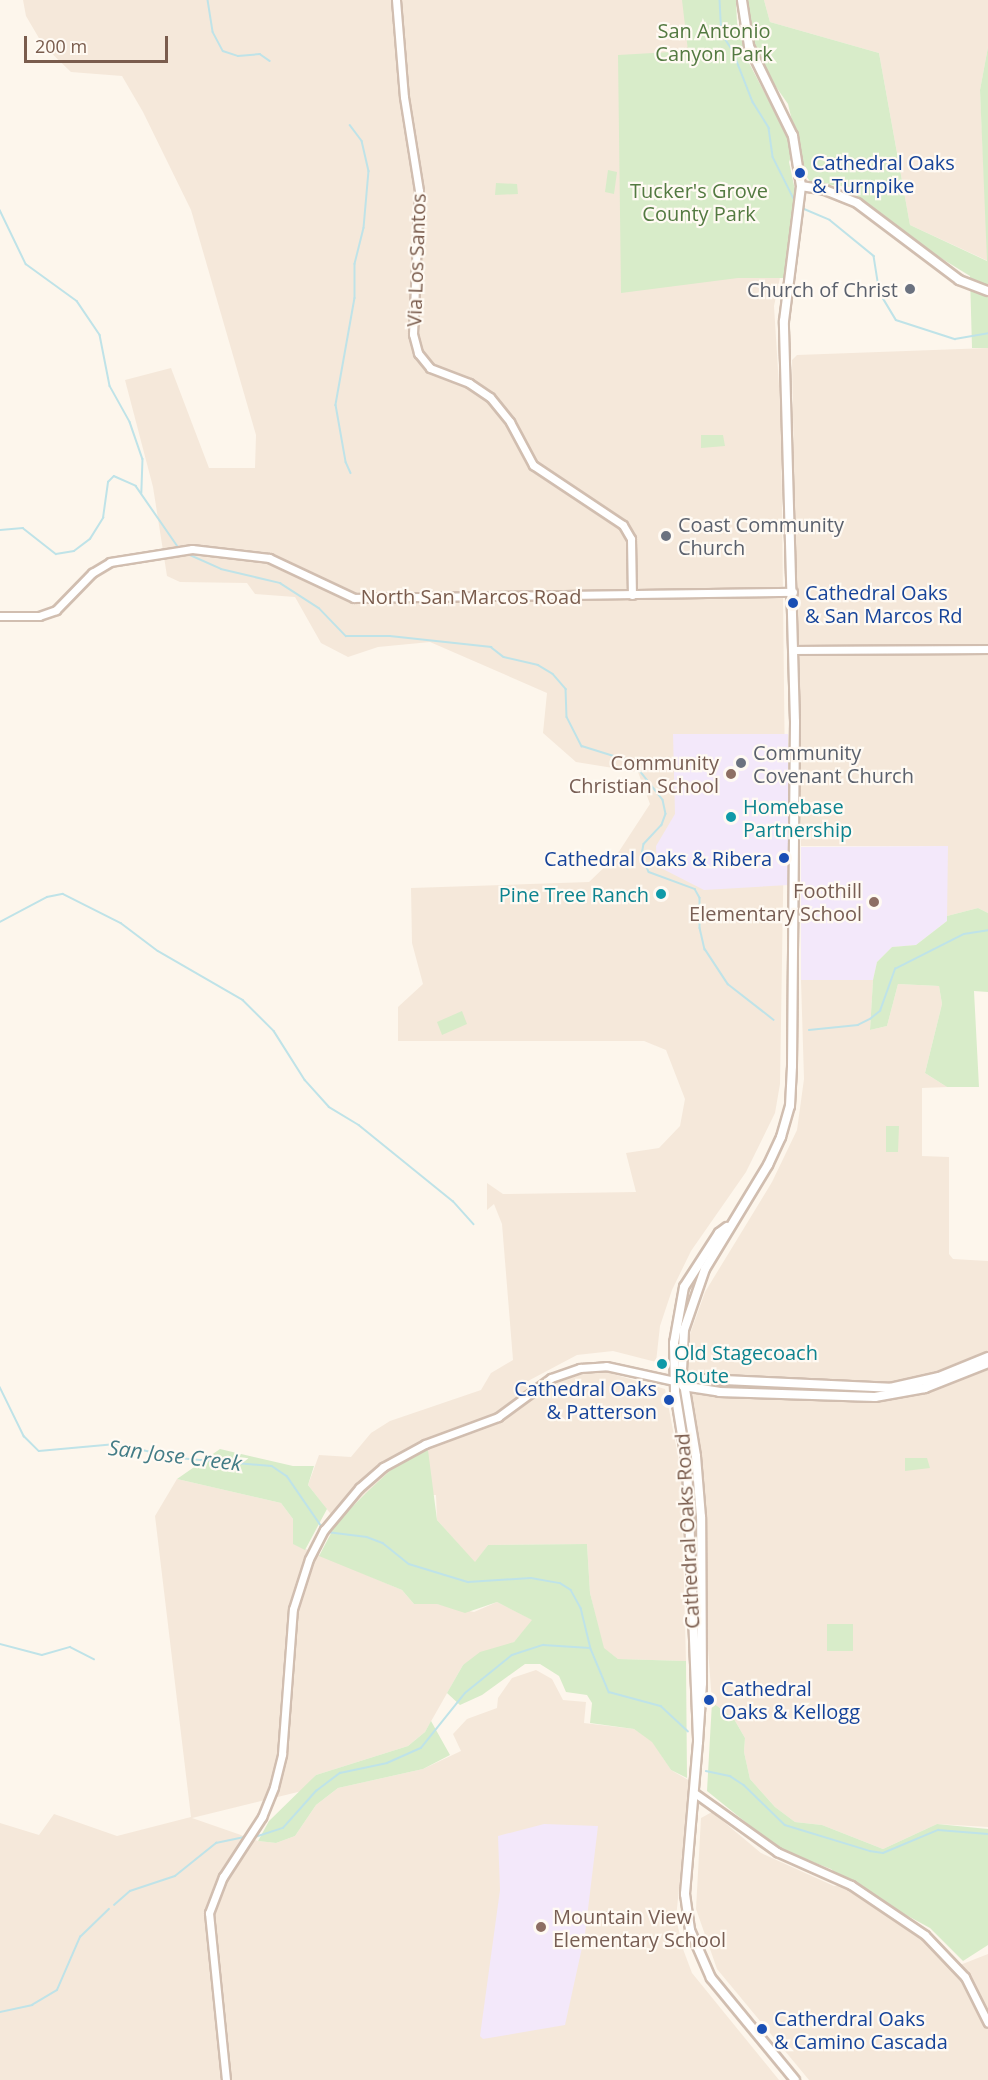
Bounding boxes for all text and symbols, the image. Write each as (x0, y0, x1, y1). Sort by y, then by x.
park label: San Antonio Canyon Park (655, 19, 773, 66)
scale bar (27, 24, 171, 62)
text: 200 m (35, 34, 87, 58)
place label: Cathedral Oaks & Turnpike (812, 150, 955, 197)
marker: Cathedral Oaks & Turnpike (793, 166, 807, 180)
park label: Tucker's Grove County Park (630, 179, 768, 226)
street label: Via Los Santos (402, 193, 430, 327)
place label: Church of Christ (747, 277, 898, 301)
marker: Church of Christ (903, 282, 917, 296)
place label: Coast Community Church (678, 512, 844, 559)
marker: Coast Community Church (659, 529, 673, 543)
place label: Cathedral Oaks & San Marcos Rd (805, 580, 962, 627)
street label: North San Marcos Road (361, 584, 581, 608)
marker: Cathedral Oaks & San Marcos Rd (786, 596, 800, 610)
place label: Community Covenant Church (753, 740, 914, 787)
place label: Community Christian School (569, 750, 719, 797)
marker: Community Covenant Church (734, 756, 748, 770)
marker: Community Christian School (724, 767, 738, 781)
place label: Homebase Partnership (743, 794, 852, 841)
marker: Homebase Partnership (724, 810, 738, 824)
place label: Cathedral Oaks & Ribera (544, 846, 772, 870)
marker: Cathedral Oaks & Ribera (777, 851, 791, 865)
place label: Foothill Elementary School (689, 879, 862, 926)
place label: Pine Tree Ranch (499, 882, 649, 906)
marker: Pine Tree Ranch (654, 887, 668, 901)
marker: Foothill Elementary School (867, 895, 881, 909)
place label: Old Stagecoach Route (674, 1340, 818, 1387)
marker: Old Stagecoach Route (655, 1357, 669, 1371)
place label: Cathedral Oaks & Patterson (514, 1376, 657, 1423)
marker: Cathedral Oaks & Patterson (662, 1393, 676, 1407)
street label: Cathedral Oaks Road (670, 1433, 704, 1629)
water label: San Jose Creek (107, 1434, 243, 1476)
place label: Cathedral Oaks & Kellogg (721, 1676, 860, 1723)
marker: Cathedral Oaks & Kellogg (702, 1693, 716, 1707)
place label: Mountain View Elementary School (553, 1904, 726, 1951)
marker: Mountain View Elementary School (534, 1920, 548, 1934)
place label: Catherdral Oaks & Camino Cascada (774, 2006, 948, 2053)
marker: Catherdral Oaks & Camino Cascada (755, 2022, 769, 2036)

